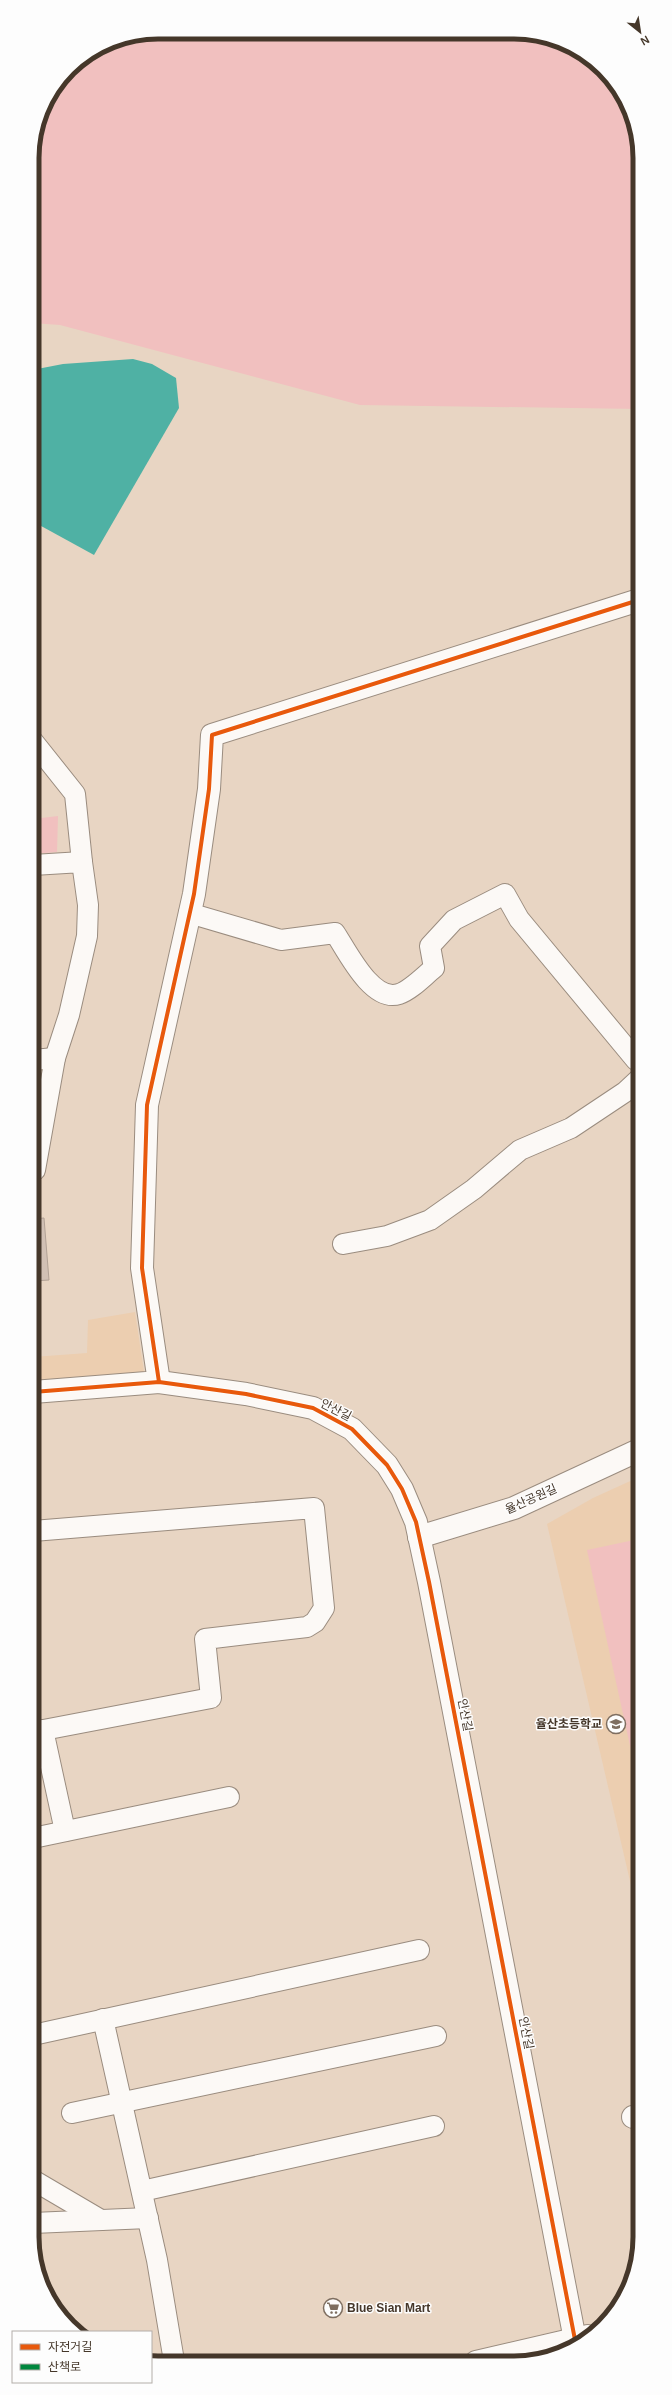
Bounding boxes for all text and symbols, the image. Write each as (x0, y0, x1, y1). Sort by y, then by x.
north arrow (620, 12, 660, 52)
text: N (639, 33, 651, 48)
street label: 안산길 (318, 1396, 354, 1424)
street label: 율산공원길 (503, 1481, 559, 1517)
street label: 안산길 (455, 1697, 475, 1733)
school or university icon: 율산초등학교 (605, 1713, 627, 1735)
place label: 율산초등학교 (536, 1717, 602, 1731)
street label: 안산길 (516, 2015, 536, 2051)
supermarket icon: Blue Sian Mart (322, 2297, 344, 2319)
place label: Blue Sian Mart (347, 2301, 430, 2315)
legend (12, 2331, 152, 2383)
text: 자전거길 (48, 2340, 92, 2354)
text: 산책로 (48, 2360, 81, 2374)

